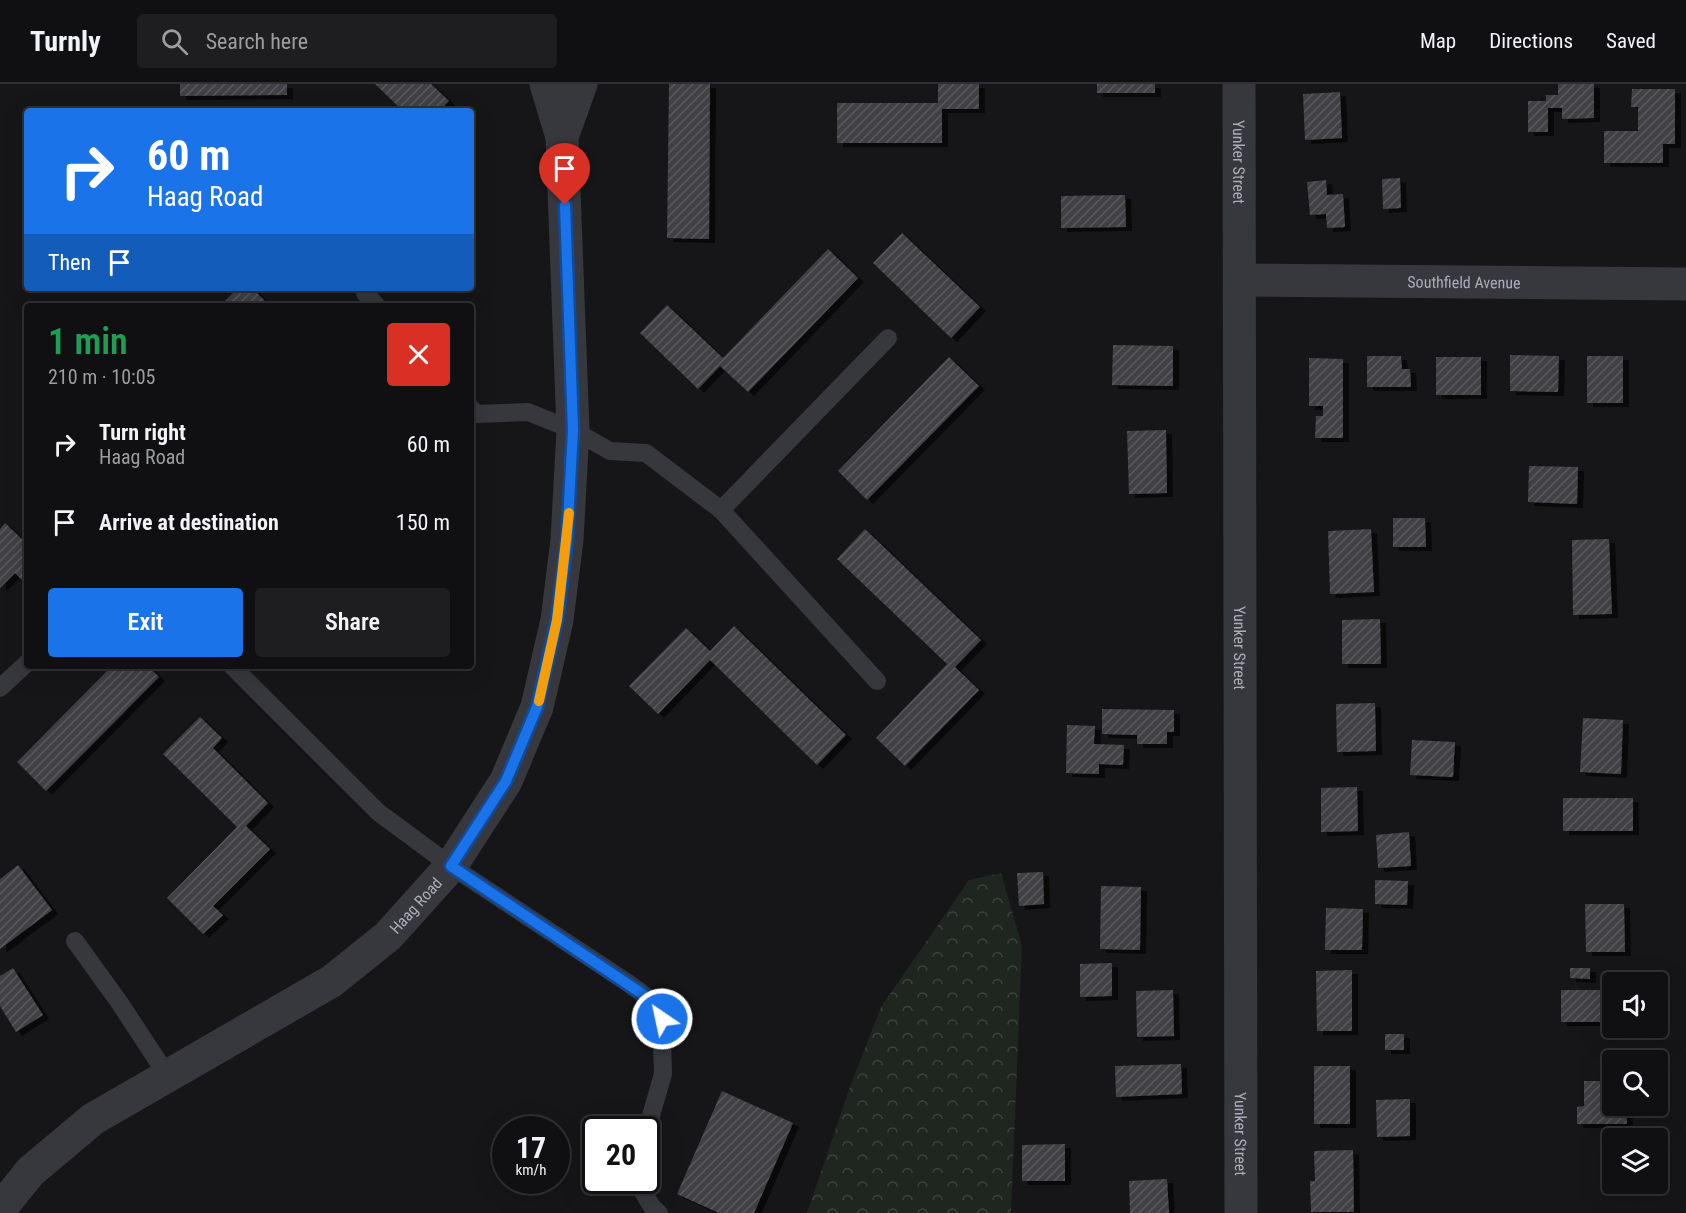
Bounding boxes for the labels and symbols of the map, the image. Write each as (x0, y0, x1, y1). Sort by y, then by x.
street label: Yunker Street (1229, 120, 1248, 204)
pin (539, 143, 590, 205)
street label: Southfield Avenue (1407, 273, 1521, 293)
street label: Yunker Street (1230, 606, 1249, 690)
street label: Haag Road (386, 874, 446, 938)
position arrow (630, 987, 694, 1051)
street label: Yunker Street (1231, 1092, 1250, 1176)
speed limit sign: 20 (582, 1116, 660, 1194)

